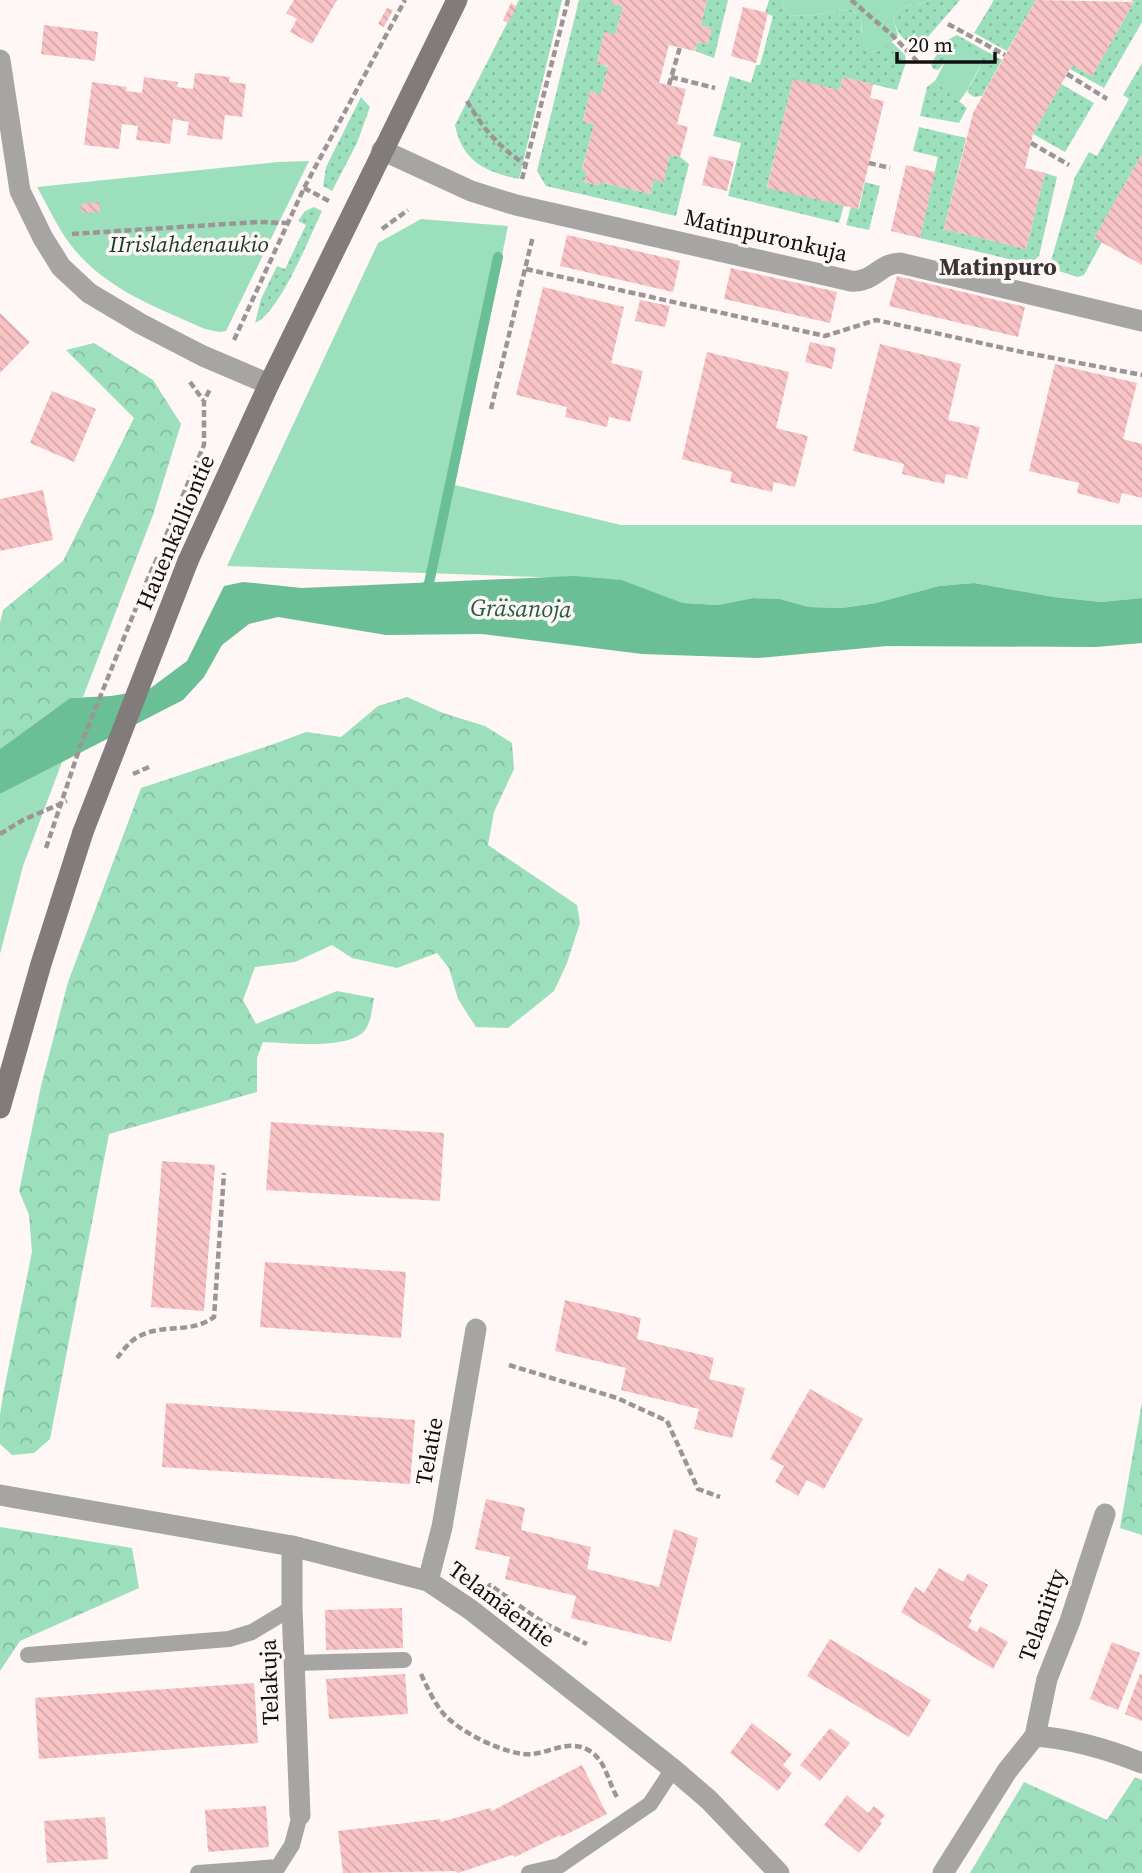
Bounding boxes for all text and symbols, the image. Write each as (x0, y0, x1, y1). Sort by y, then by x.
scale bar (897, 21, 995, 65)
text: 20 m (908, 30, 953, 59)
street label: Matinpuronkuja (681, 201, 851, 269)
park label: IIrislahdenaukio (108, 228, 269, 260)
district label: Matinpuro (939, 250, 1057, 283)
street label: Hauenkalliontie (128, 450, 222, 614)
water label: Gräsanoja (470, 591, 572, 625)
street label: Telatie (407, 1415, 451, 1487)
street label: Telamäentie (442, 1553, 562, 1655)
street label: Telaniitty (1010, 1564, 1074, 1666)
street label: Telakuja (251, 1638, 286, 1726)

